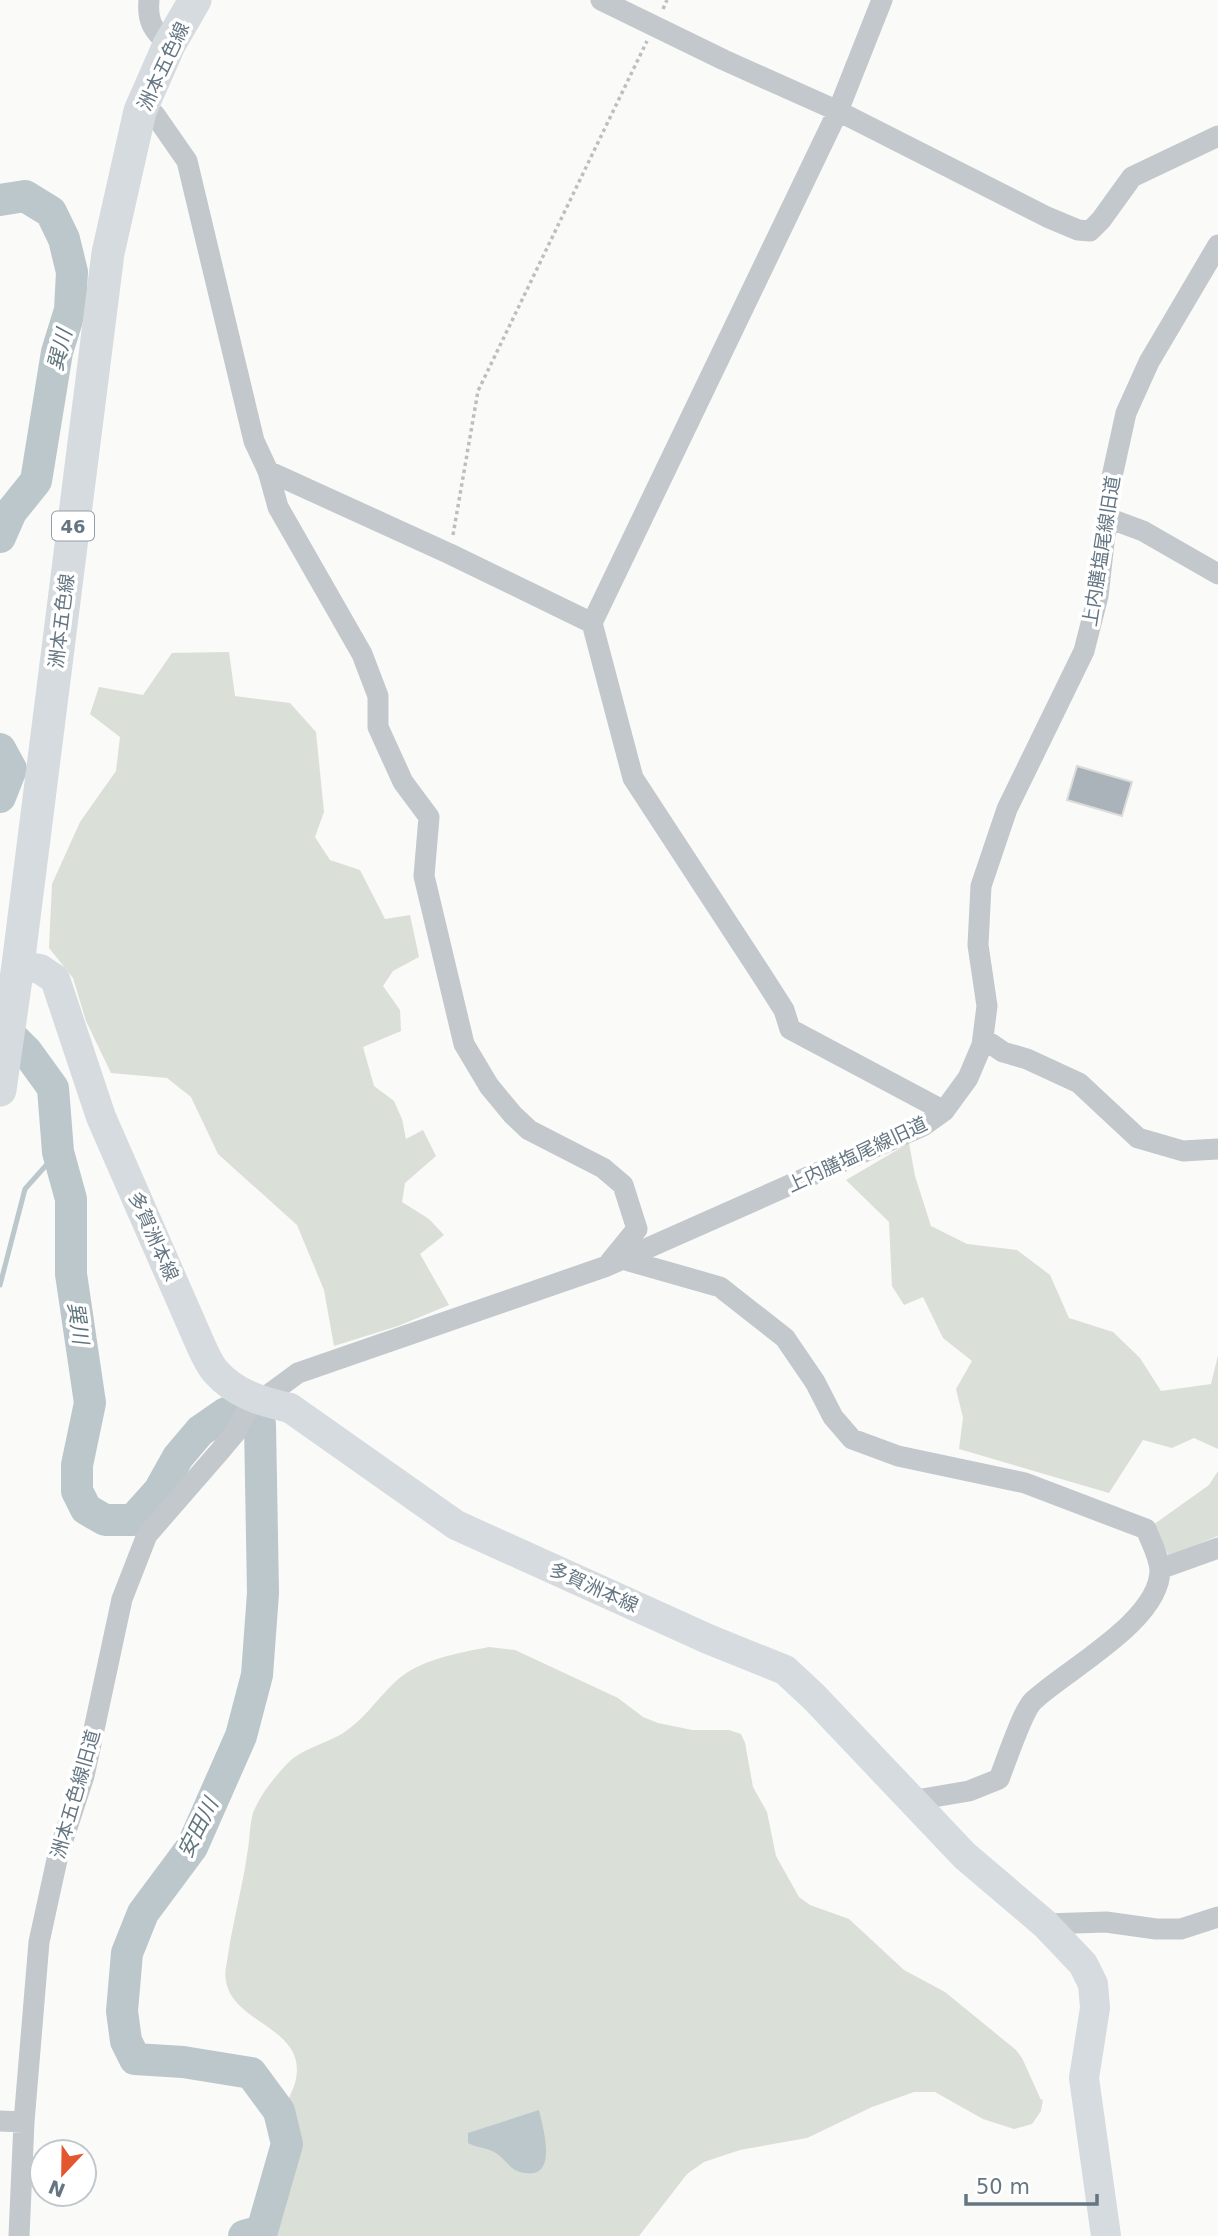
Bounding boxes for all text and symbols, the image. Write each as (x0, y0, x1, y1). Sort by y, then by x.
street label: 洲本五色線 (133, 18, 193, 114)
water label: 巽川 (43, 325, 77, 373)
street label: 上内膳塩尾線旧道 (1078, 474, 1124, 628)
road number: 46 (52, 512, 94, 540)
street label: 洲本五色線 (44, 573, 78, 669)
street label: 上内膳塩尾線旧道 (783, 1112, 931, 1196)
street label: 多賀洲本線 (125, 1188, 183, 1284)
water label: 巽川 (63, 1301, 93, 1347)
street label: 多賀洲本線 (546, 1558, 642, 1616)
street label: 洲本五色線旧道 (46, 1727, 104, 1861)
water label: 安田川 (173, 1793, 224, 1862)
north arrow (28, 2138, 98, 2208)
scale bar (966, 2162, 1097, 2206)
text: 50 m (976, 2175, 1030, 2199)
text: N (45, 2176, 68, 2202)

